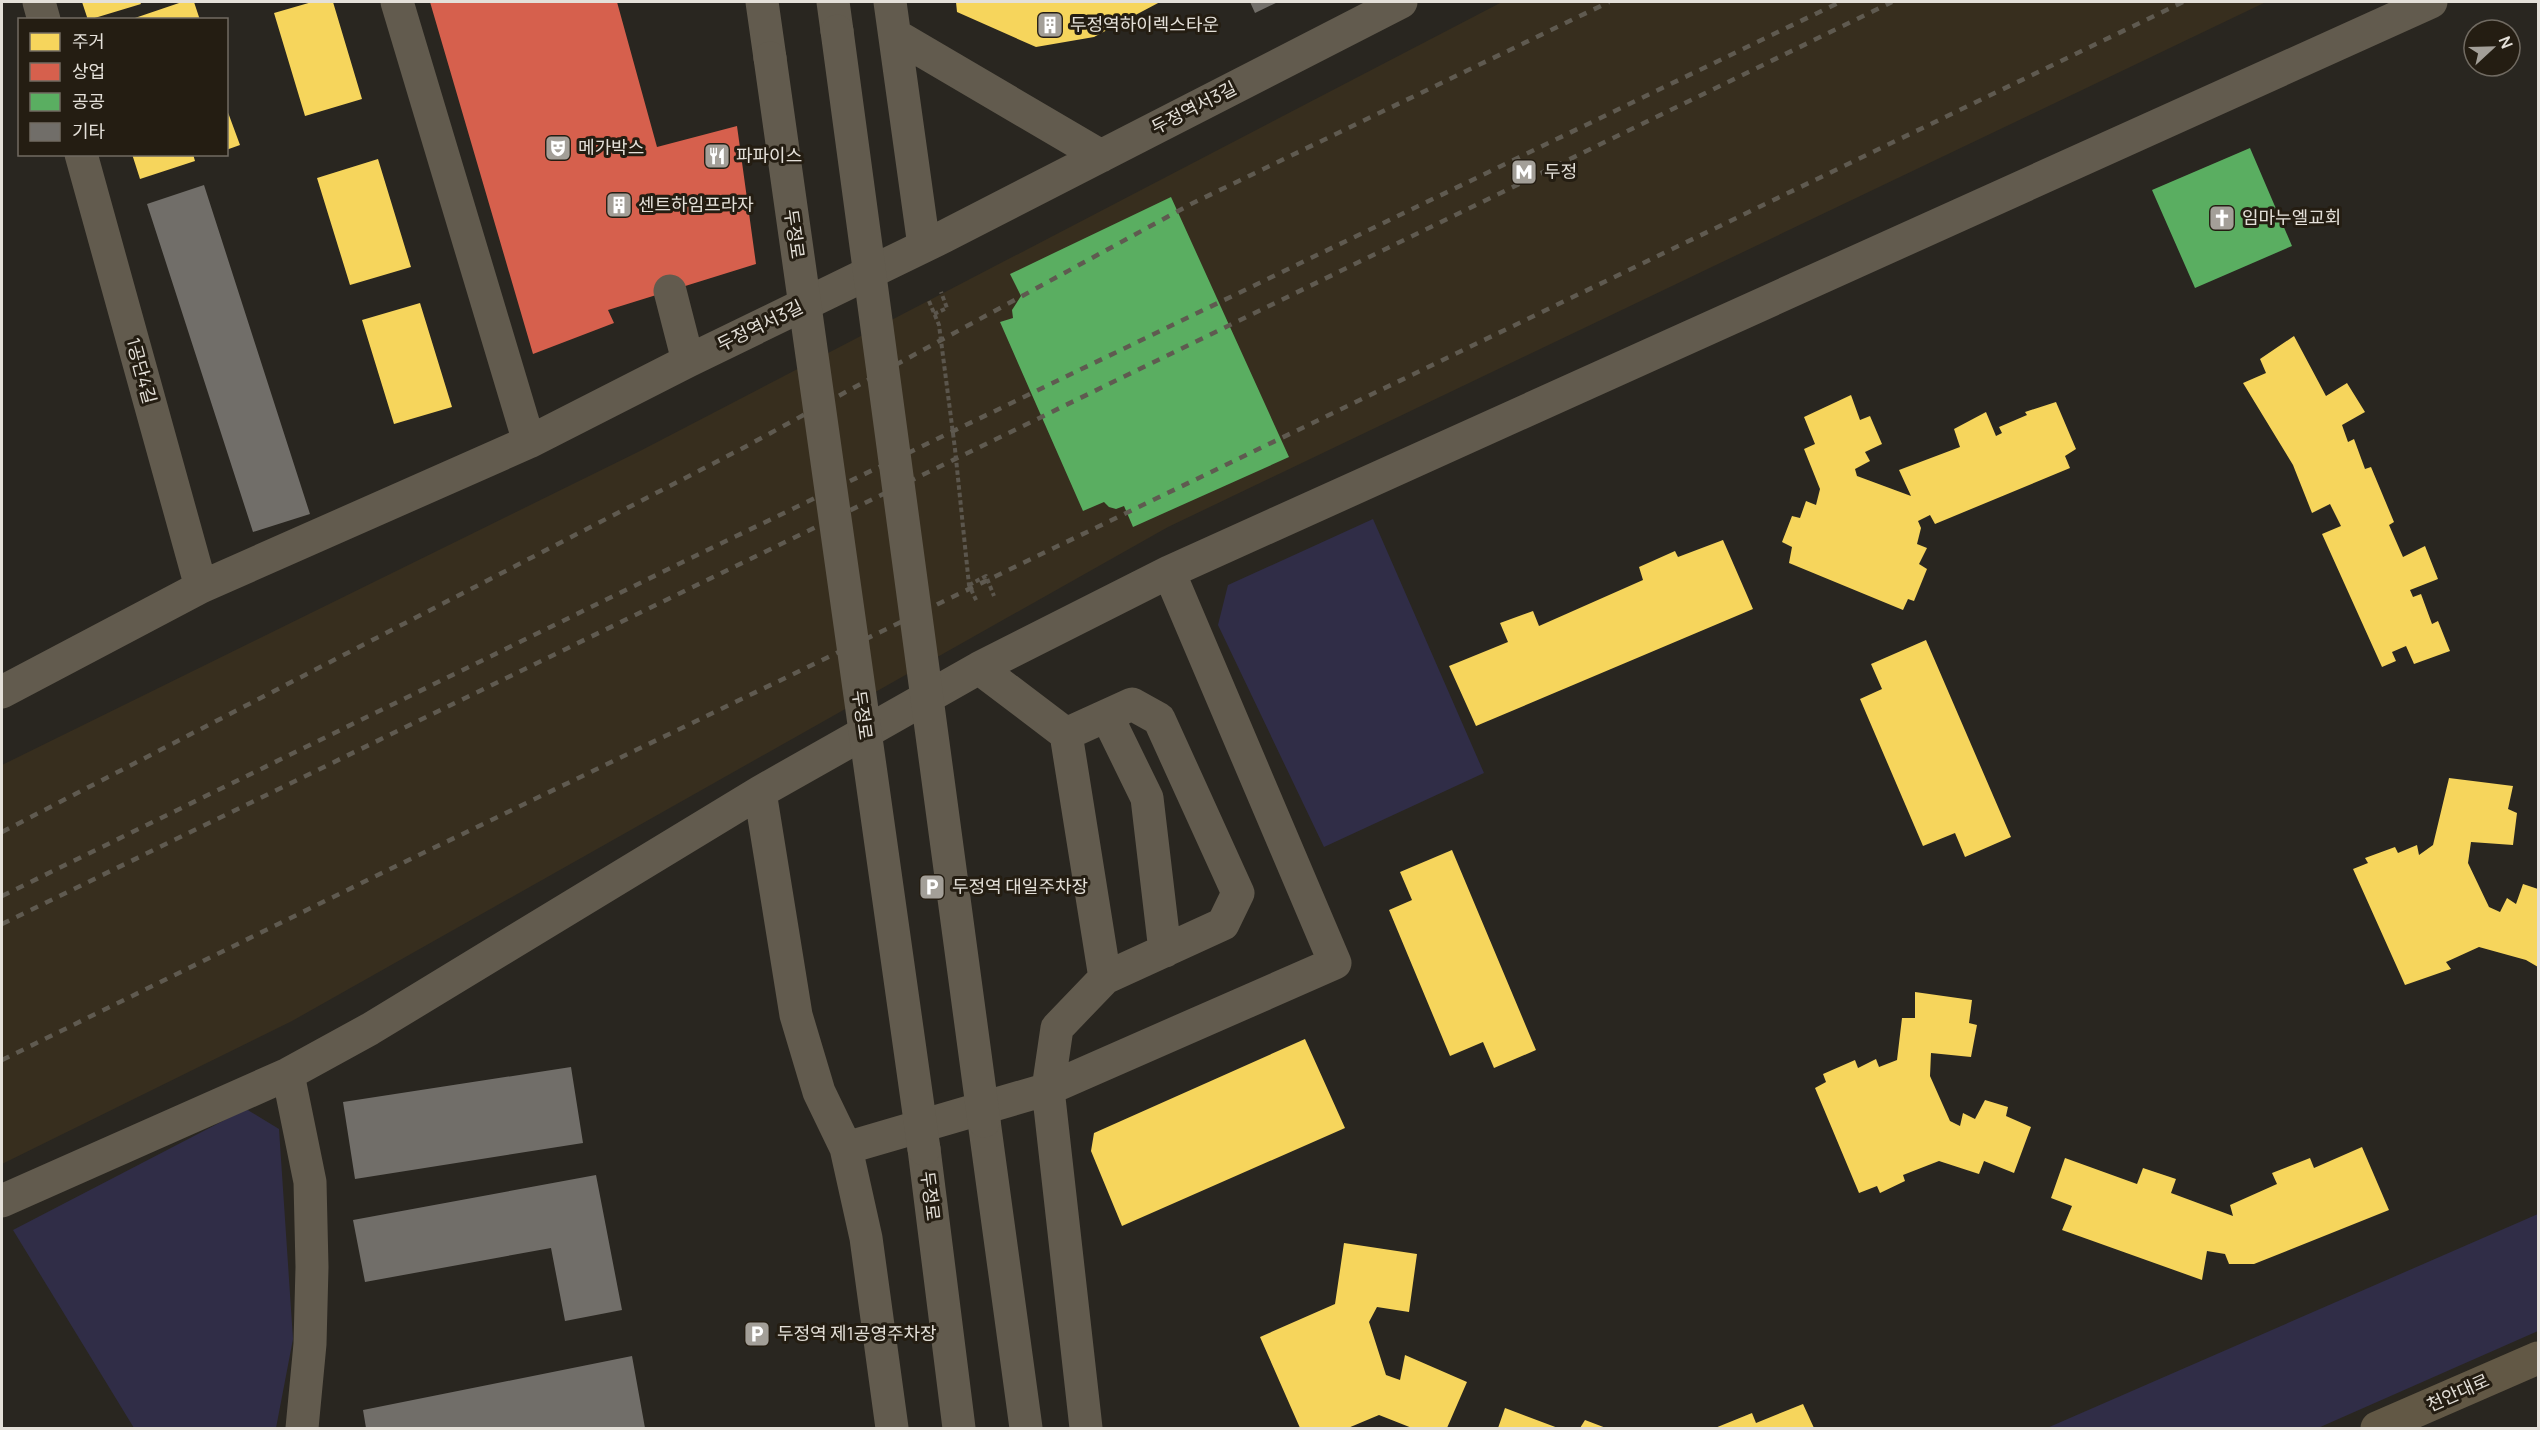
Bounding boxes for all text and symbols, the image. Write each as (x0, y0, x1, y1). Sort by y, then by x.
building icon: 두정역하이렉스타운 (1035, 10, 1065, 40)
place label: 두정역하이렉스타운 (1070, 12, 1219, 36)
legend (18, 18, 228, 156)
north arrow (2462, 18, 2522, 78)
text: 주거 (72, 29, 105, 53)
text: N (2494, 33, 2518, 52)
text: 상업 (72, 59, 105, 83)
street label: 두정역서3길 (1147, 75, 1240, 139)
text: 공공 (72, 89, 105, 113)
text: 기타 (72, 119, 106, 143)
theatre icon: 메가박스 (543, 133, 573, 163)
place label: 메가박스 (578, 135, 644, 159)
restaurant icon: 파파이스 (702, 141, 732, 171)
place label: 파파이스 (736, 143, 802, 167)
metro station icon: 두정 (1509, 157, 1539, 187)
place label: 두정 (1544, 159, 1577, 183)
building icon: 센트하임프라자 (604, 190, 634, 220)
place label: 센트하임프라자 (638, 192, 754, 216)
church icon: 임마누엘교회 (2207, 203, 2237, 233)
place label: 임마누엘교회 (2242, 205, 2341, 229)
street label: 두정로 (780, 208, 810, 260)
street label: 두정역서3길 (713, 294, 807, 356)
street label: 1공단4길 (122, 335, 162, 406)
street label: 두정로 (848, 689, 878, 741)
parking icon: 두정역 대일주차장 (917, 872, 947, 902)
place label: 두정역 대일주차장 (952, 874, 1088, 898)
street label: 두정로 (916, 1170, 946, 1222)
parking icon: 두정역 제1공영주차장 (742, 1319, 772, 1349)
place label: 두정역 제1공영주차장 (777, 1321, 937, 1345)
street label: 천안대로 (2422, 1368, 2493, 1417)

